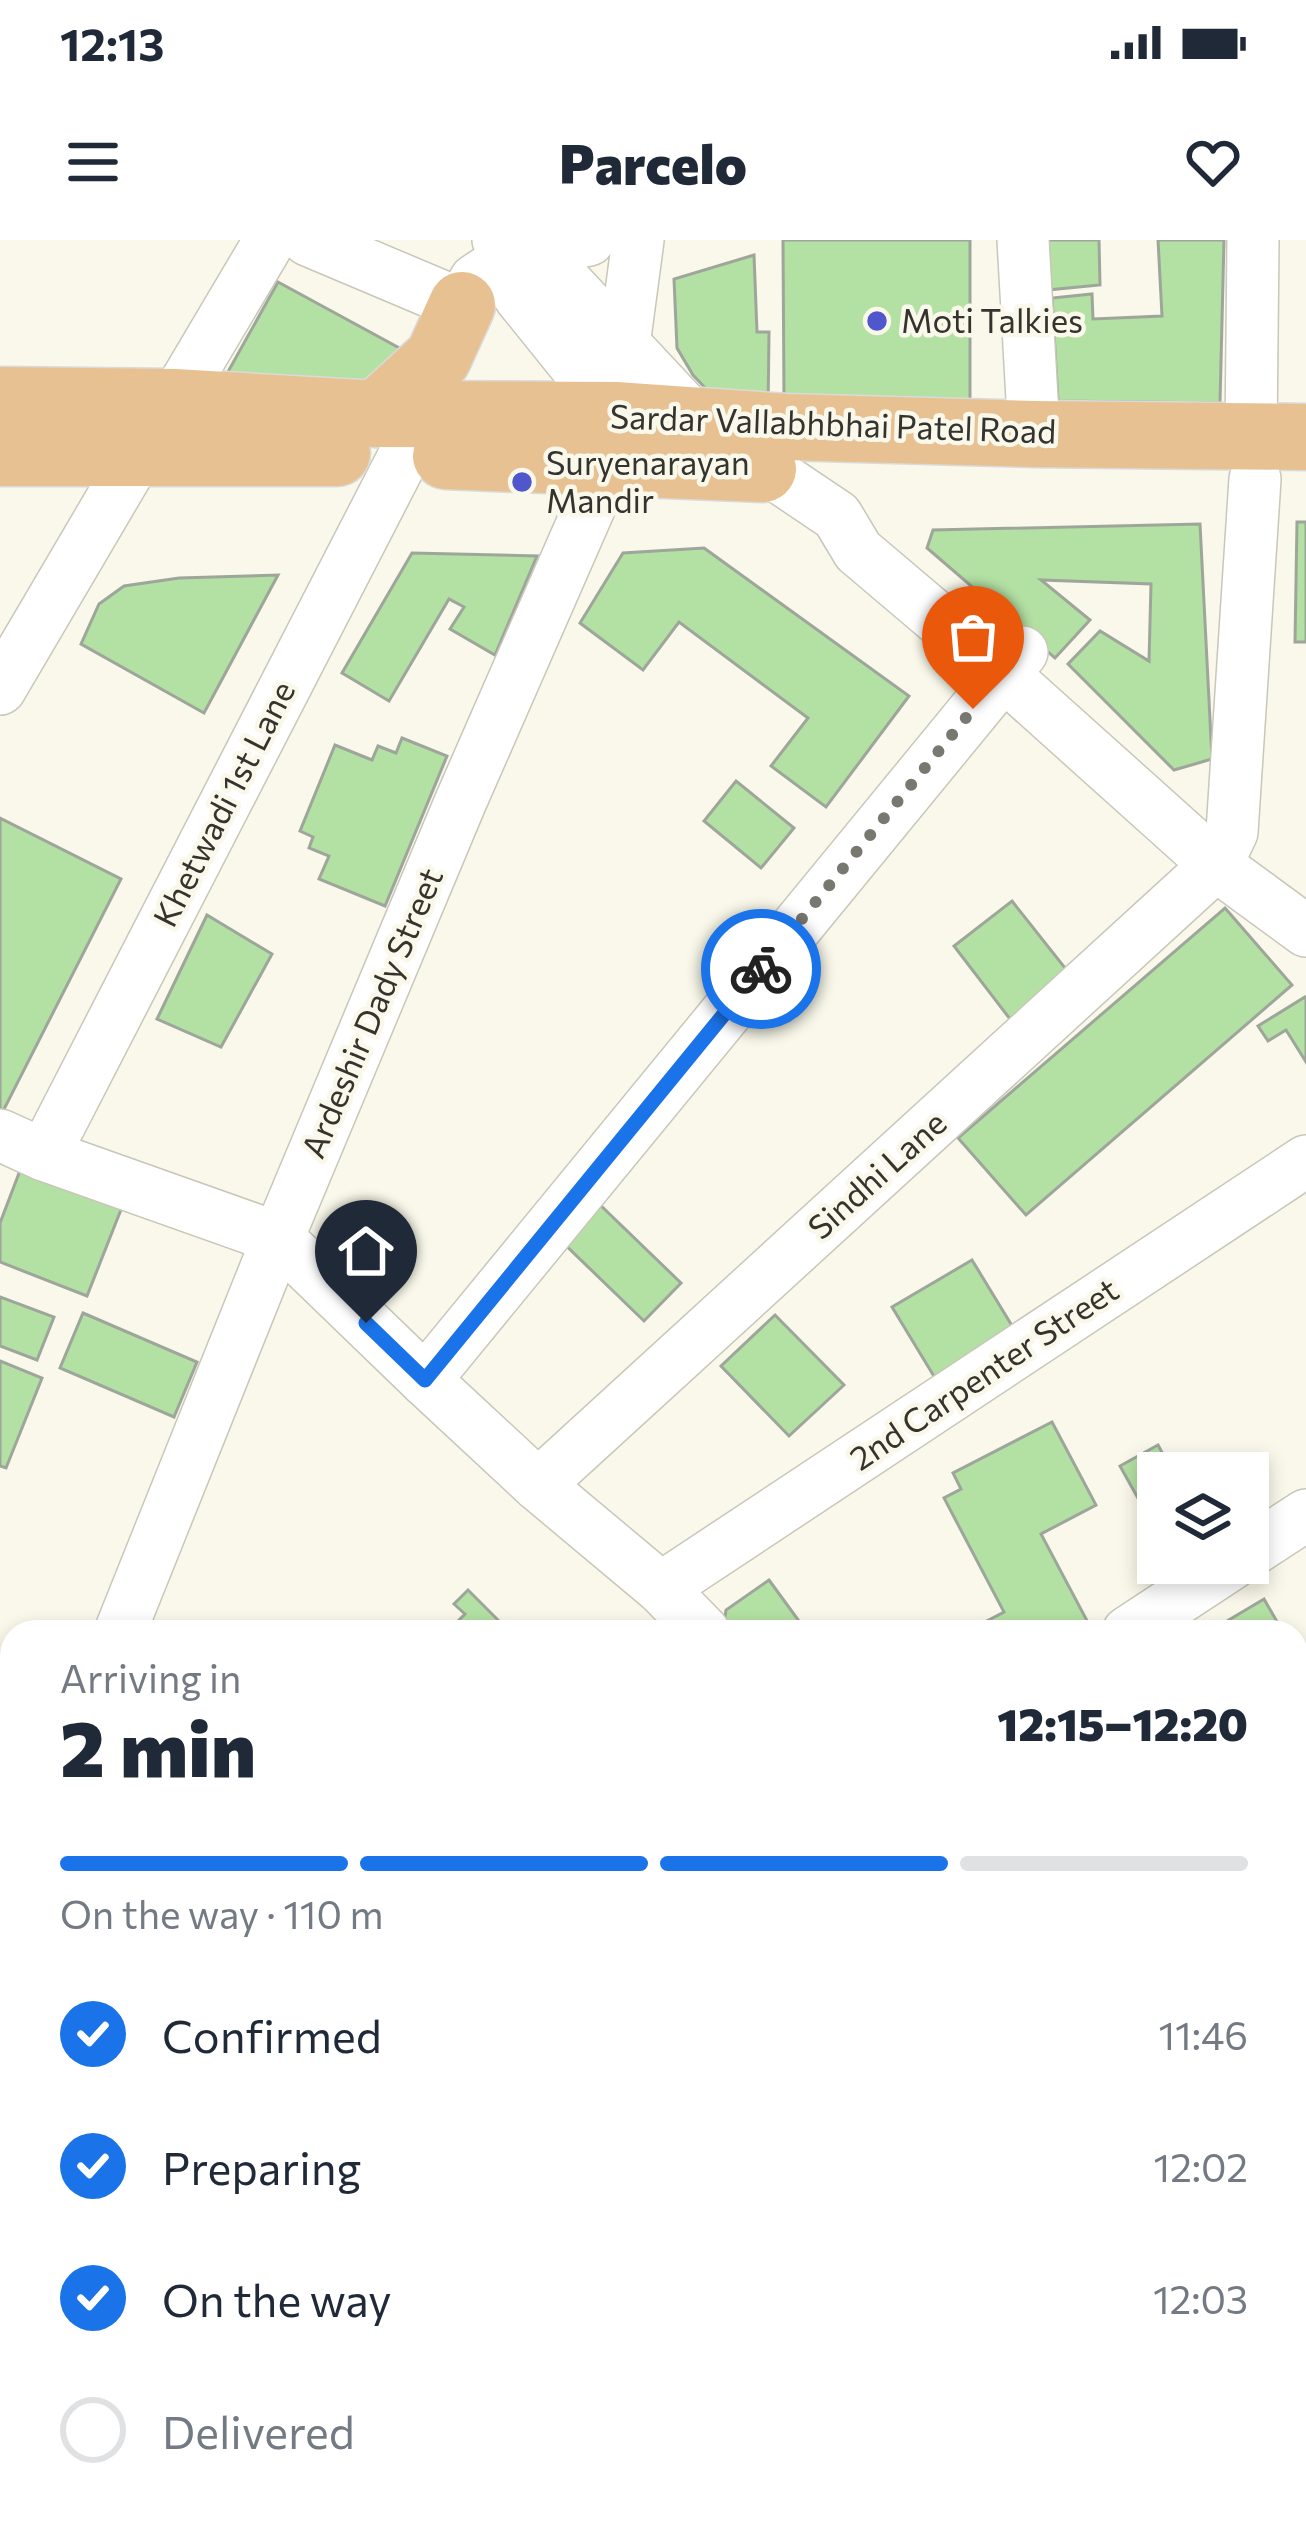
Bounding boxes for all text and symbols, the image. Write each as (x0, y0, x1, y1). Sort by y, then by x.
text: 12:13 (60, 15, 164, 70)
icon: menu (60, 129, 126, 195)
text: Parcelo (559, 129, 747, 195)
icon: heart (1180, 129, 1246, 195)
place label: Moti Talkies (901, 299, 1083, 340)
marker: Moti Talkies (864, 308, 890, 334)
street label: Sardar Vallabhbhai Patel Road (609, 394, 1057, 451)
place label: Suryenarayan Mandir (546, 441, 750, 520)
marker: Suryenarayan Mandir (509, 469, 535, 495)
pin (922, 586, 1024, 709)
icon: bag (940, 604, 1006, 670)
street label: Khetwadi 1st Lane (143, 674, 302, 933)
street label: Ardeshir Dady Street (291, 861, 450, 1164)
courier (701, 909, 821, 1029)
icon: bike (728, 936, 794, 1002)
street label: Sindhi Lane (798, 1101, 954, 1247)
pin (315, 1200, 417, 1323)
icon: home (333, 1218, 399, 1284)
street label: 2nd Carpenter Street (841, 1268, 1125, 1478)
map controls (1137, 1452, 1269, 1584)
button: layers (1137, 1452, 1269, 1584)
text: Arriving in (60, 1653, 241, 1701)
text: 12:15–12:20 (997, 1695, 1248, 1750)
text: 2 min (60, 1698, 256, 1793)
text: On the way · 110 m (60, 1889, 383, 1937)
icon: check (60, 2001, 126, 2067)
text: Confirmed (162, 2007, 382, 2062)
text: 11:46 (1158, 2010, 1248, 2058)
icon: check (60, 2133, 126, 2199)
text: Preparing (162, 2139, 361, 2194)
text: 12:02 (1154, 2142, 1248, 2190)
icon: check (60, 2265, 126, 2331)
text: On the way (162, 2271, 392, 2326)
text: 12:03 (1153, 2274, 1248, 2322)
text: Delivered (162, 2403, 355, 2458)

